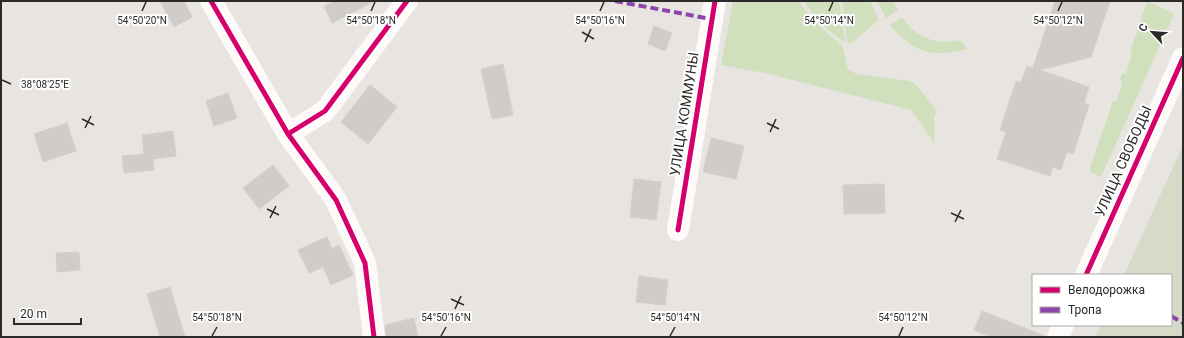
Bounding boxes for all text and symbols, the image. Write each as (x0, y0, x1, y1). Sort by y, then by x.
north arrow (1132, 12, 1172, 52)
text: 54°50'20"N (117, 15, 167, 26)
text: 54°50'18"N (346, 15, 396, 26)
text: 54°50'16"N (575, 15, 625, 26)
text: 54°50'14"N (804, 15, 854, 26)
text: 54°50'12"N (1033, 15, 1083, 26)
text: С (1136, 22, 1151, 34)
street label: УЛИЦА КОММУНЫ (666, 51, 702, 177)
text: 38°08'25"E (21, 79, 69, 90)
street label: УЛИЦА СВОБОДЫ (1091, 103, 1155, 219)
legend (1032, 274, 1172, 326)
text: Велодорожка (1068, 283, 1145, 297)
scale bar (14, 300, 81, 326)
text: Тропа (1068, 303, 1102, 317)
text: 20 m (20, 307, 47, 321)
text: 54°50'18"N (192, 312, 242, 323)
text: 54°50'16"N (421, 312, 471, 323)
text: 54°50'14"N (650, 312, 700, 323)
text: 54°50'12"N (878, 312, 928, 323)

